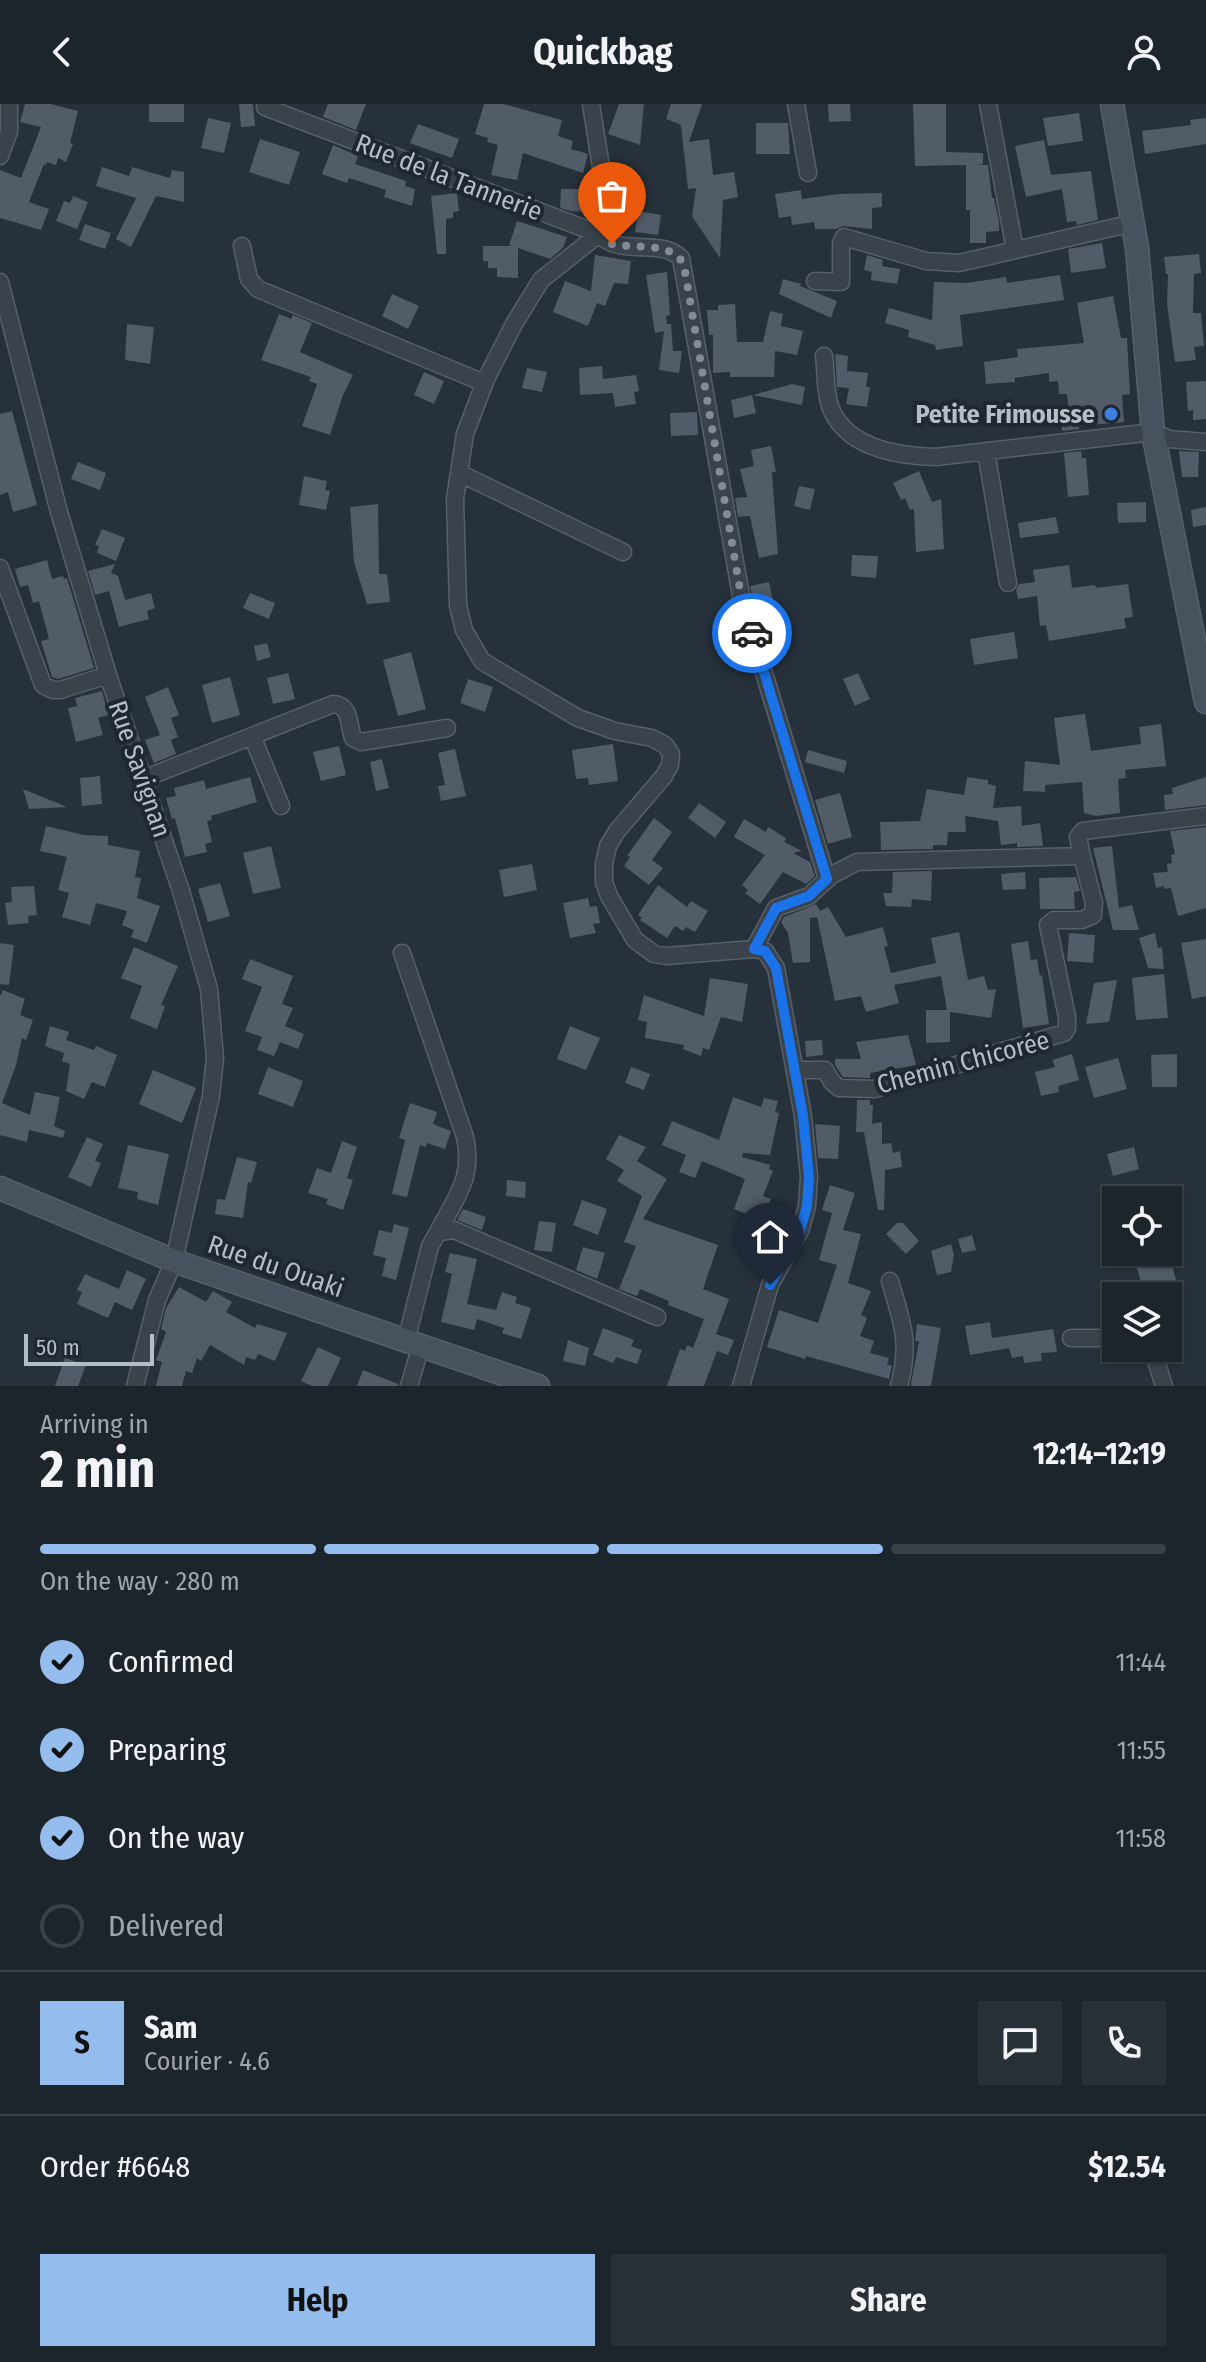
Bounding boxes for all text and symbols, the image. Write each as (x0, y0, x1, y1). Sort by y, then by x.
icon: back (40, 30, 84, 74)
text: Quickbag (533, 30, 673, 74)
icon: person (1122, 30, 1166, 74)
street label: Rue de la Tannerie (351, 128, 547, 227)
pin (578, 162, 646, 244)
icon: bag (590, 174, 634, 218)
place label: Petite Frimousse (915, 399, 1095, 430)
marker: Petite Frimousse (1102, 405, 1120, 423)
courier (712, 593, 792, 673)
icon: car (730, 611, 774, 655)
street label: Rue Savignan (102, 697, 177, 842)
street label: Chemin Chicorée (873, 1025, 1053, 1100)
map controls (1102, 1186, 1182, 1362)
button: locate (1102, 1186, 1182, 1266)
pin (736, 1203, 804, 1285)
icon: home (748, 1215, 792, 1259)
street label: Rue du Ouaki (204, 1229, 348, 1304)
button: layers (1102, 1282, 1182, 1362)
scale bar (24, 1330, 154, 1366)
text: 50 m (36, 1334, 80, 1361)
text: Arriving in (40, 1409, 149, 1440)
text: 12:14–12:19 (1033, 1436, 1166, 1472)
text: 2 min (40, 1438, 155, 1501)
text: On the way · 280 m (40, 1566, 240, 1597)
icon: check (40, 1640, 84, 1684)
text: Confirmed (108, 1644, 234, 1680)
text: 11:44 (1116, 1647, 1166, 1678)
icon: check (40, 1728, 84, 1772)
text: Preparing (108, 1732, 226, 1768)
text: 11:55 (1117, 1735, 1166, 1766)
icon: check (40, 1816, 84, 1860)
text: On the way (108, 1820, 244, 1856)
text: 11:58 (1116, 1823, 1166, 1854)
text: Delivered (108, 1908, 224, 1944)
button: chat (978, 2001, 1062, 2085)
button: phone (1082, 2001, 1166, 2085)
text: Sam (144, 2010, 197, 2046)
text: S (74, 2025, 90, 2061)
text: Courier · 4.6 (144, 2046, 270, 2077)
text: Order #6648 (40, 2149, 190, 2185)
text: $12.54 (1088, 2149, 1166, 2185)
button: Help (40, 2254, 595, 2346)
button: Share (611, 2254, 1166, 2346)

